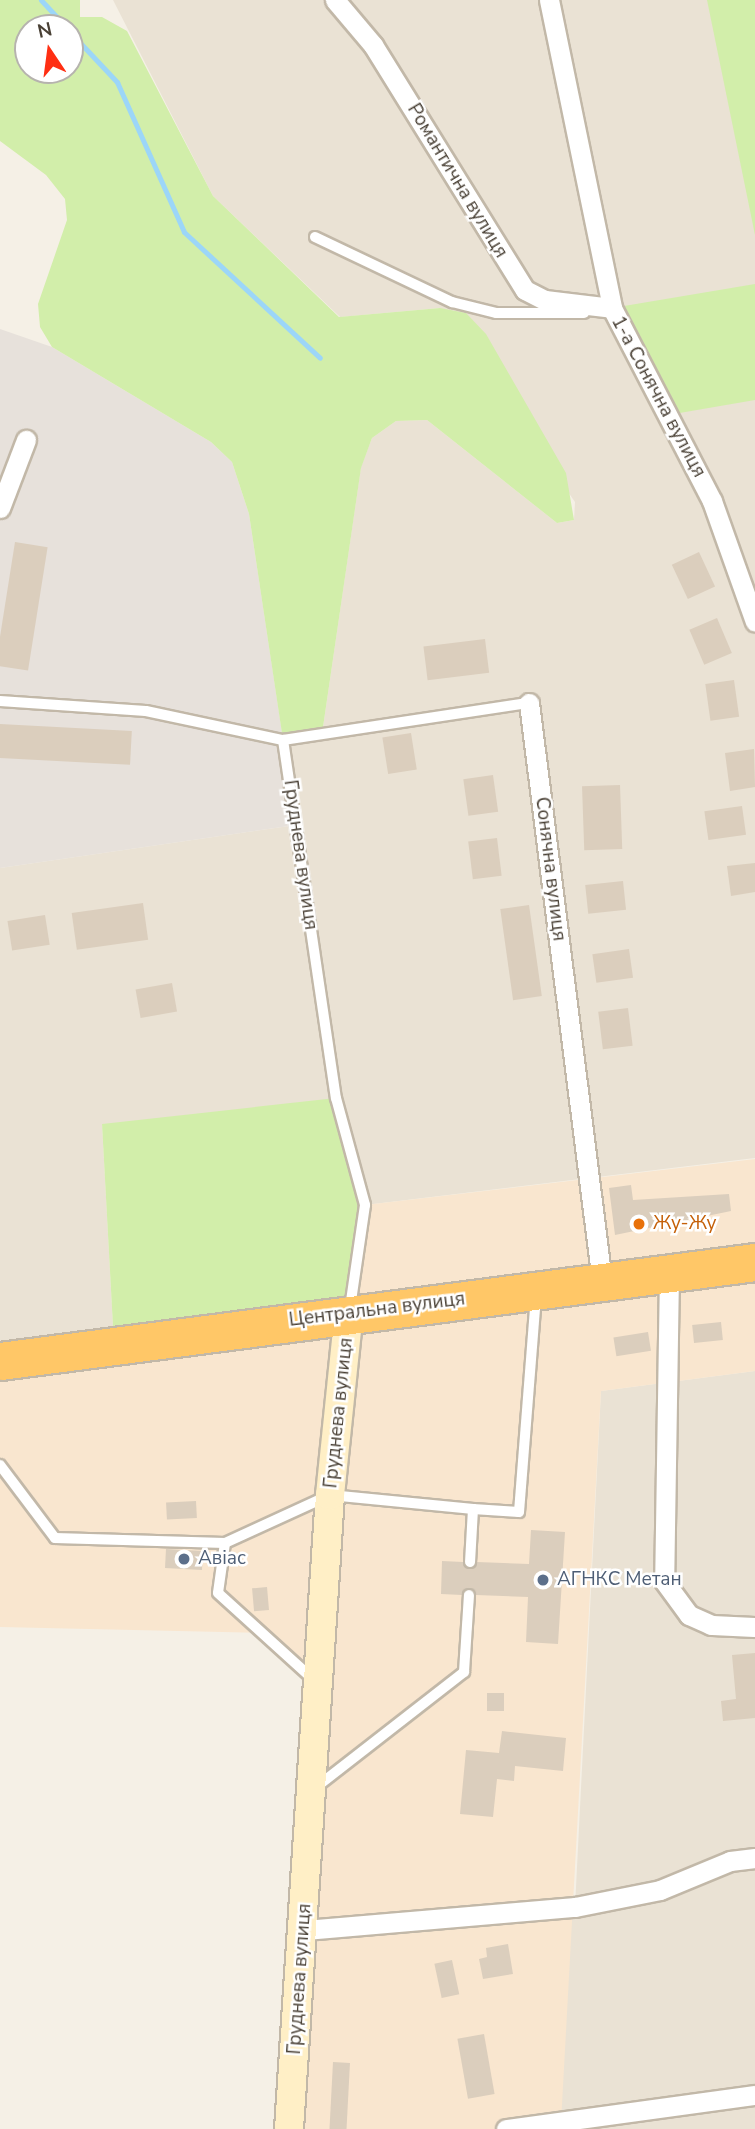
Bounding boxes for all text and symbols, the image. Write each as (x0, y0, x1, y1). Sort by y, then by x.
north arrow (14, 14, 84, 84)
text: N (35, 16, 55, 45)
street label: Романтична вулиця (402, 100, 512, 262)
street label: 1-а Сонячна вулиця (606, 312, 710, 482)
street label: Груднева вулиця (278, 779, 322, 931)
street label: Сонячна вулиця (530, 796, 570, 942)
place label: Жу-Жу (653, 1213, 717, 1235)
marker: Жу-Жу (631, 1216, 647, 1232)
street label: Центральна вулиця (288, 1288, 466, 1332)
street label: Груднева вулиця (320, 1337, 358, 1489)
place label: Авіас (198, 1548, 246, 1570)
marker: Авіас (176, 1551, 192, 1567)
place label: АГНКС Метан (557, 1569, 682, 1591)
marker: АГНКС Метан (535, 1572, 551, 1588)
street label: Груднева вулиця (283, 1903, 317, 2055)

